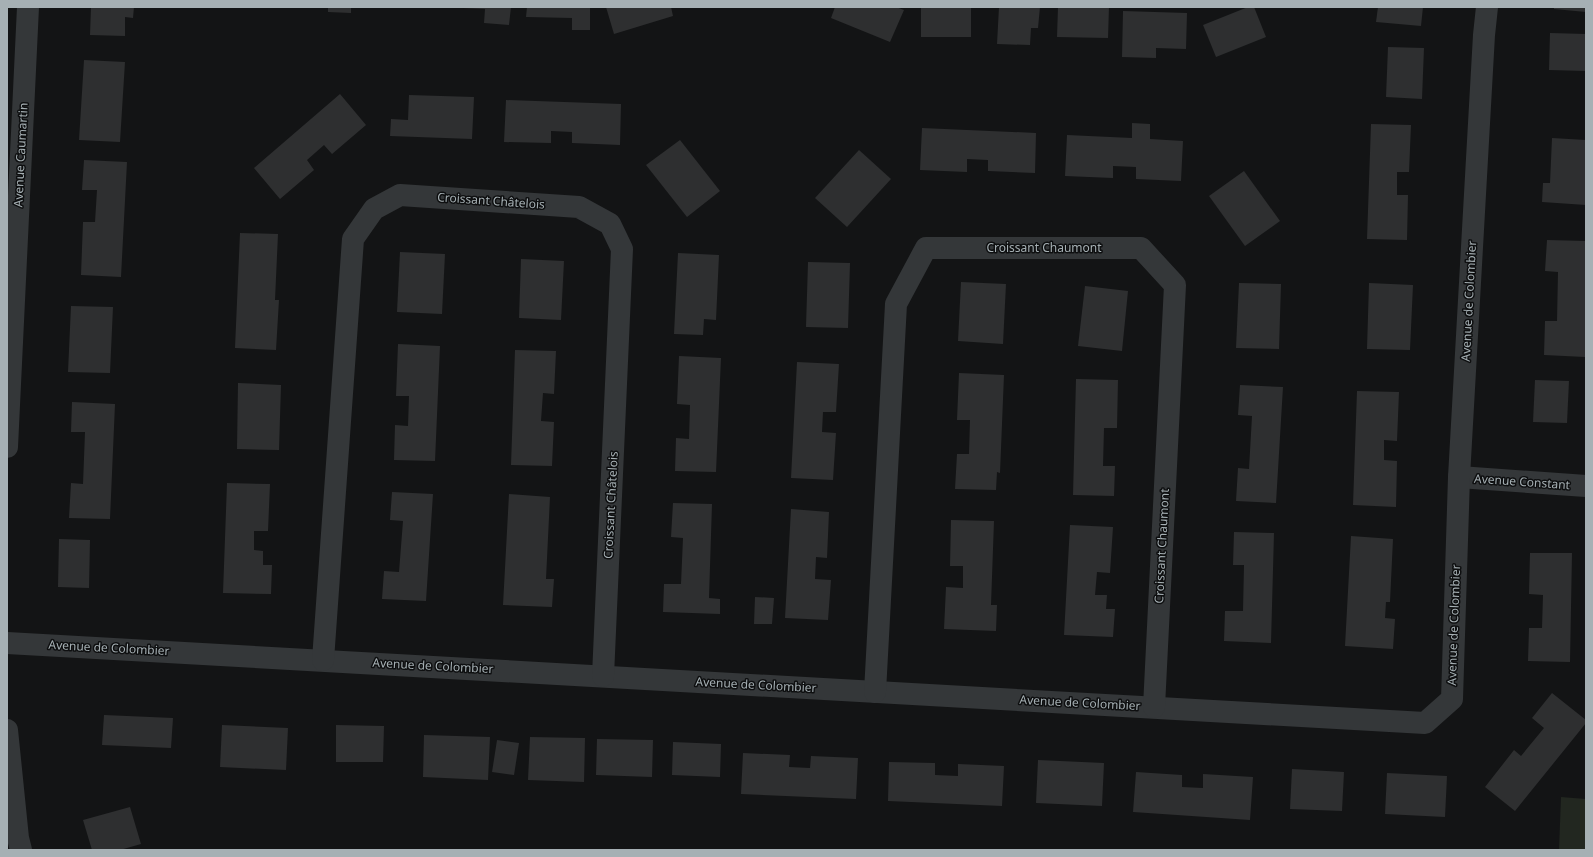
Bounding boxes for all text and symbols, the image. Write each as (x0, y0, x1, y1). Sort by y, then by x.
street label: Avenue Caumartin (9, 102, 32, 208)
street label: Croissant Châtelois (437, 188, 546, 213)
street label: Croissant Chaumont (986, 239, 1102, 256)
street label: Avenue de Colombier (1457, 240, 1480, 362)
street label: Croissant Châtelois (599, 450, 622, 559)
street label: Avenue Constant (1474, 470, 1571, 493)
street label: Croissant Chaumont (1150, 487, 1173, 604)
street label: Avenue de Colombier (1443, 564, 1464, 686)
street label: Avenue de Colombier (48, 636, 170, 659)
street label: Avenue de Colombier (372, 654, 494, 677)
street label: Avenue de Colombier (695, 673, 817, 696)
street label: Avenue de Colombier (1019, 691, 1141, 714)

